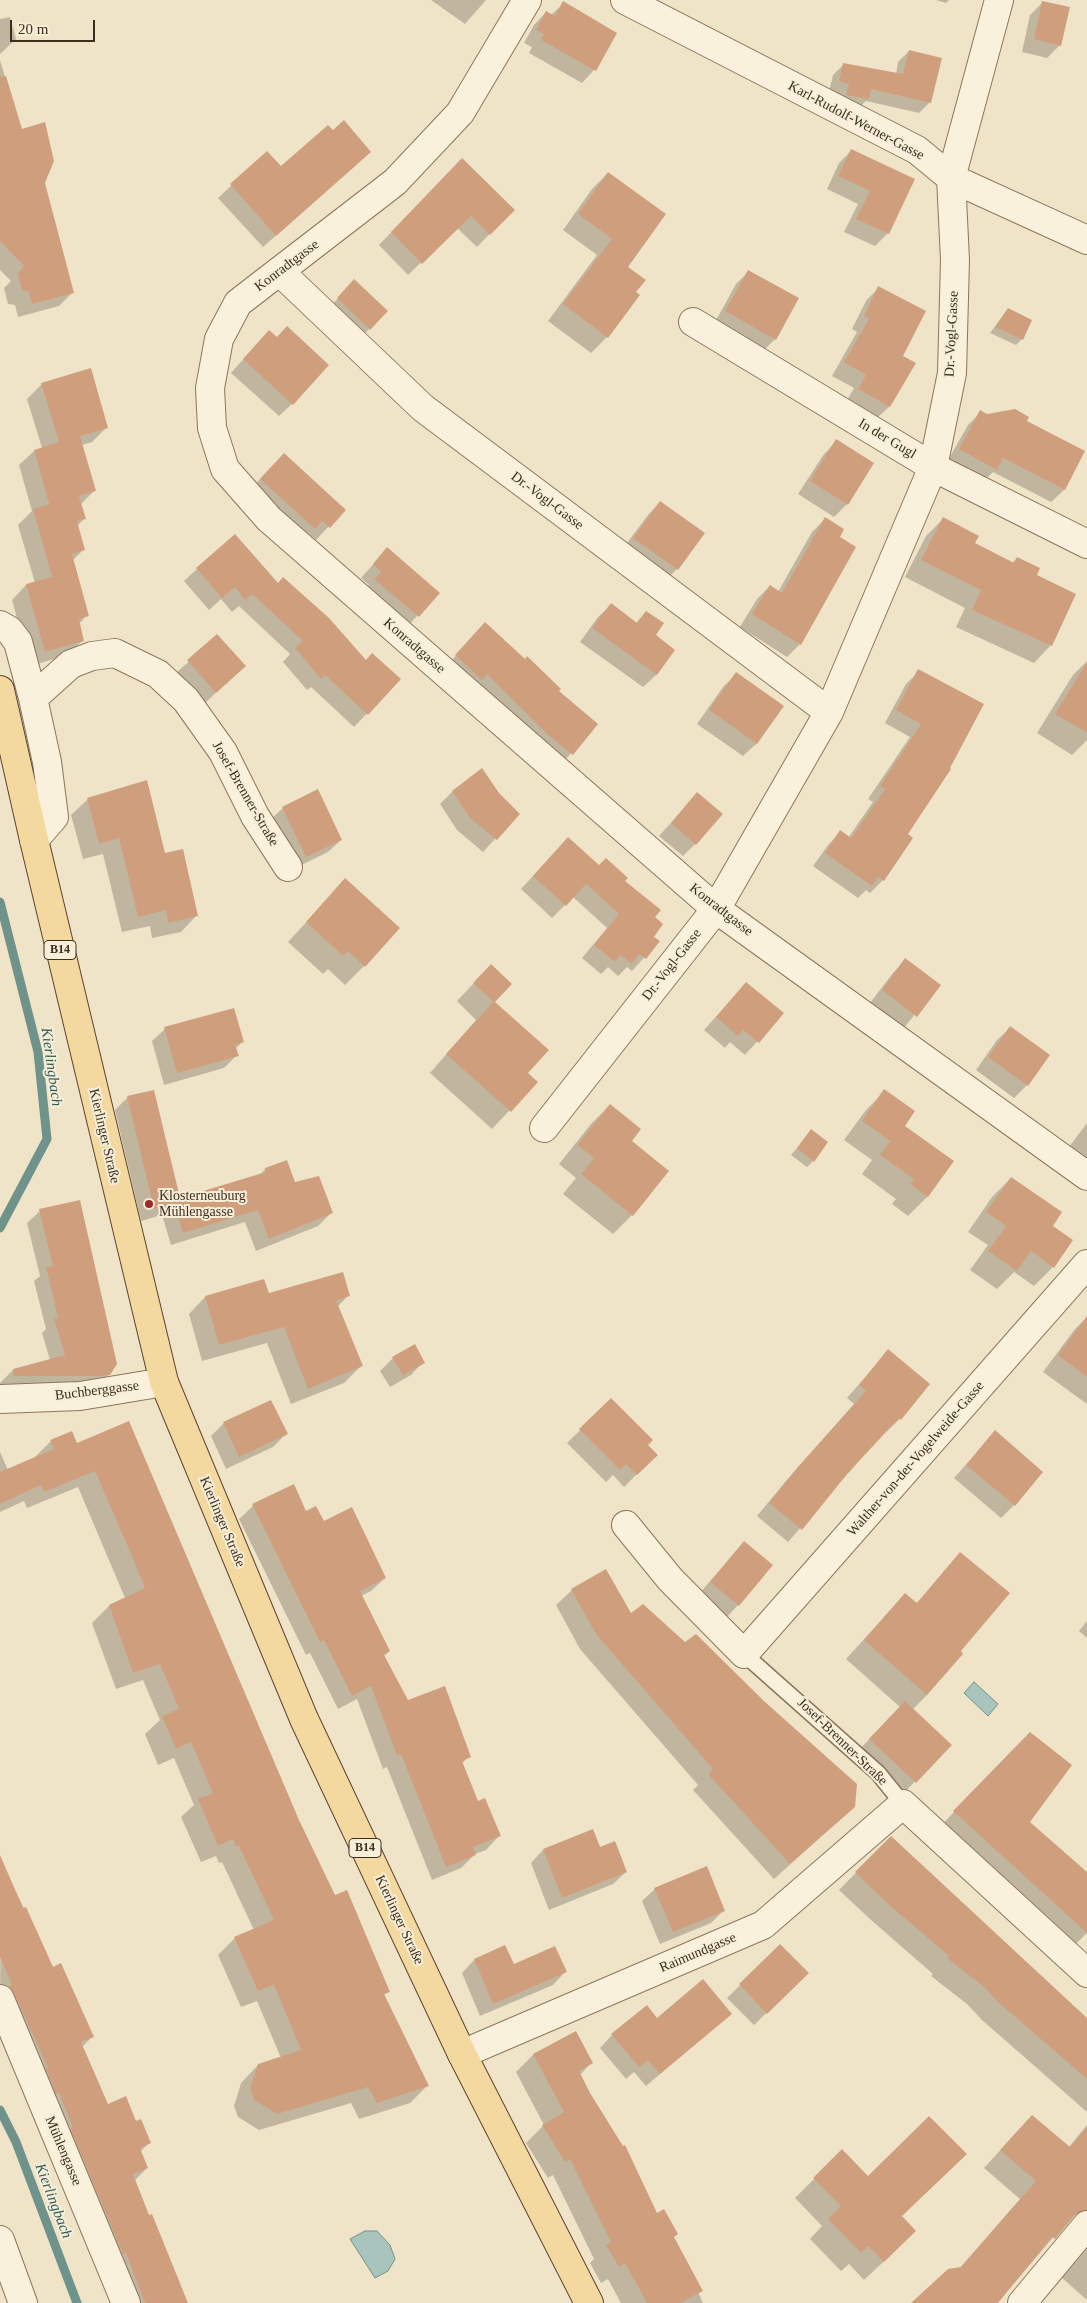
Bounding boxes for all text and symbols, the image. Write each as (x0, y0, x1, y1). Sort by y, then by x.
scale bar (12, 10, 98, 42)
text: 20 m (18, 21, 48, 37)
street label: Karl-Rudolf-Werner-Gasse (785, 78, 927, 164)
street label: Konradtgasse (252, 236, 322, 296)
street label: Dr.-Vogl-Gasse (941, 290, 963, 378)
street label: In der Gugl (855, 415, 919, 463)
street label: Dr.-Vogl-Gasse (507, 468, 587, 534)
street label: Konradtgasse (380, 615, 448, 677)
street label: Josef-Brenner-Straße (208, 738, 282, 850)
street label: Konradtgasse (686, 880, 756, 940)
street label: Dr.-Vogl-Gasse (639, 926, 705, 1004)
road number: B14 (44, 940, 76, 960)
water label: Kierlingbach (37, 1027, 65, 1107)
street label: Kierlinger Straße (85, 1087, 123, 1185)
place label: Klosterneuburg Mühlengasse (159, 1188, 246, 1220)
marker: Klosterneuburg Mühlengasse (143, 1198, 155, 1210)
street label: Buchberggasse (54, 1378, 140, 1404)
street label: Walther-von-der-Vogelweide-Gasse (844, 1378, 988, 1540)
street label: Kierlinger Straße (195, 1474, 249, 1570)
street label: Josef-Brenner-Straße (793, 1695, 891, 1789)
road number: B14 (349, 1839, 381, 1858)
street label: Kierlinger Straße (371, 1873, 427, 1967)
street label: Raimundgasse (657, 1929, 739, 1977)
street label: Mühlengasse (41, 2114, 85, 2188)
water label: Kierlingbach (30, 2161, 76, 2241)

